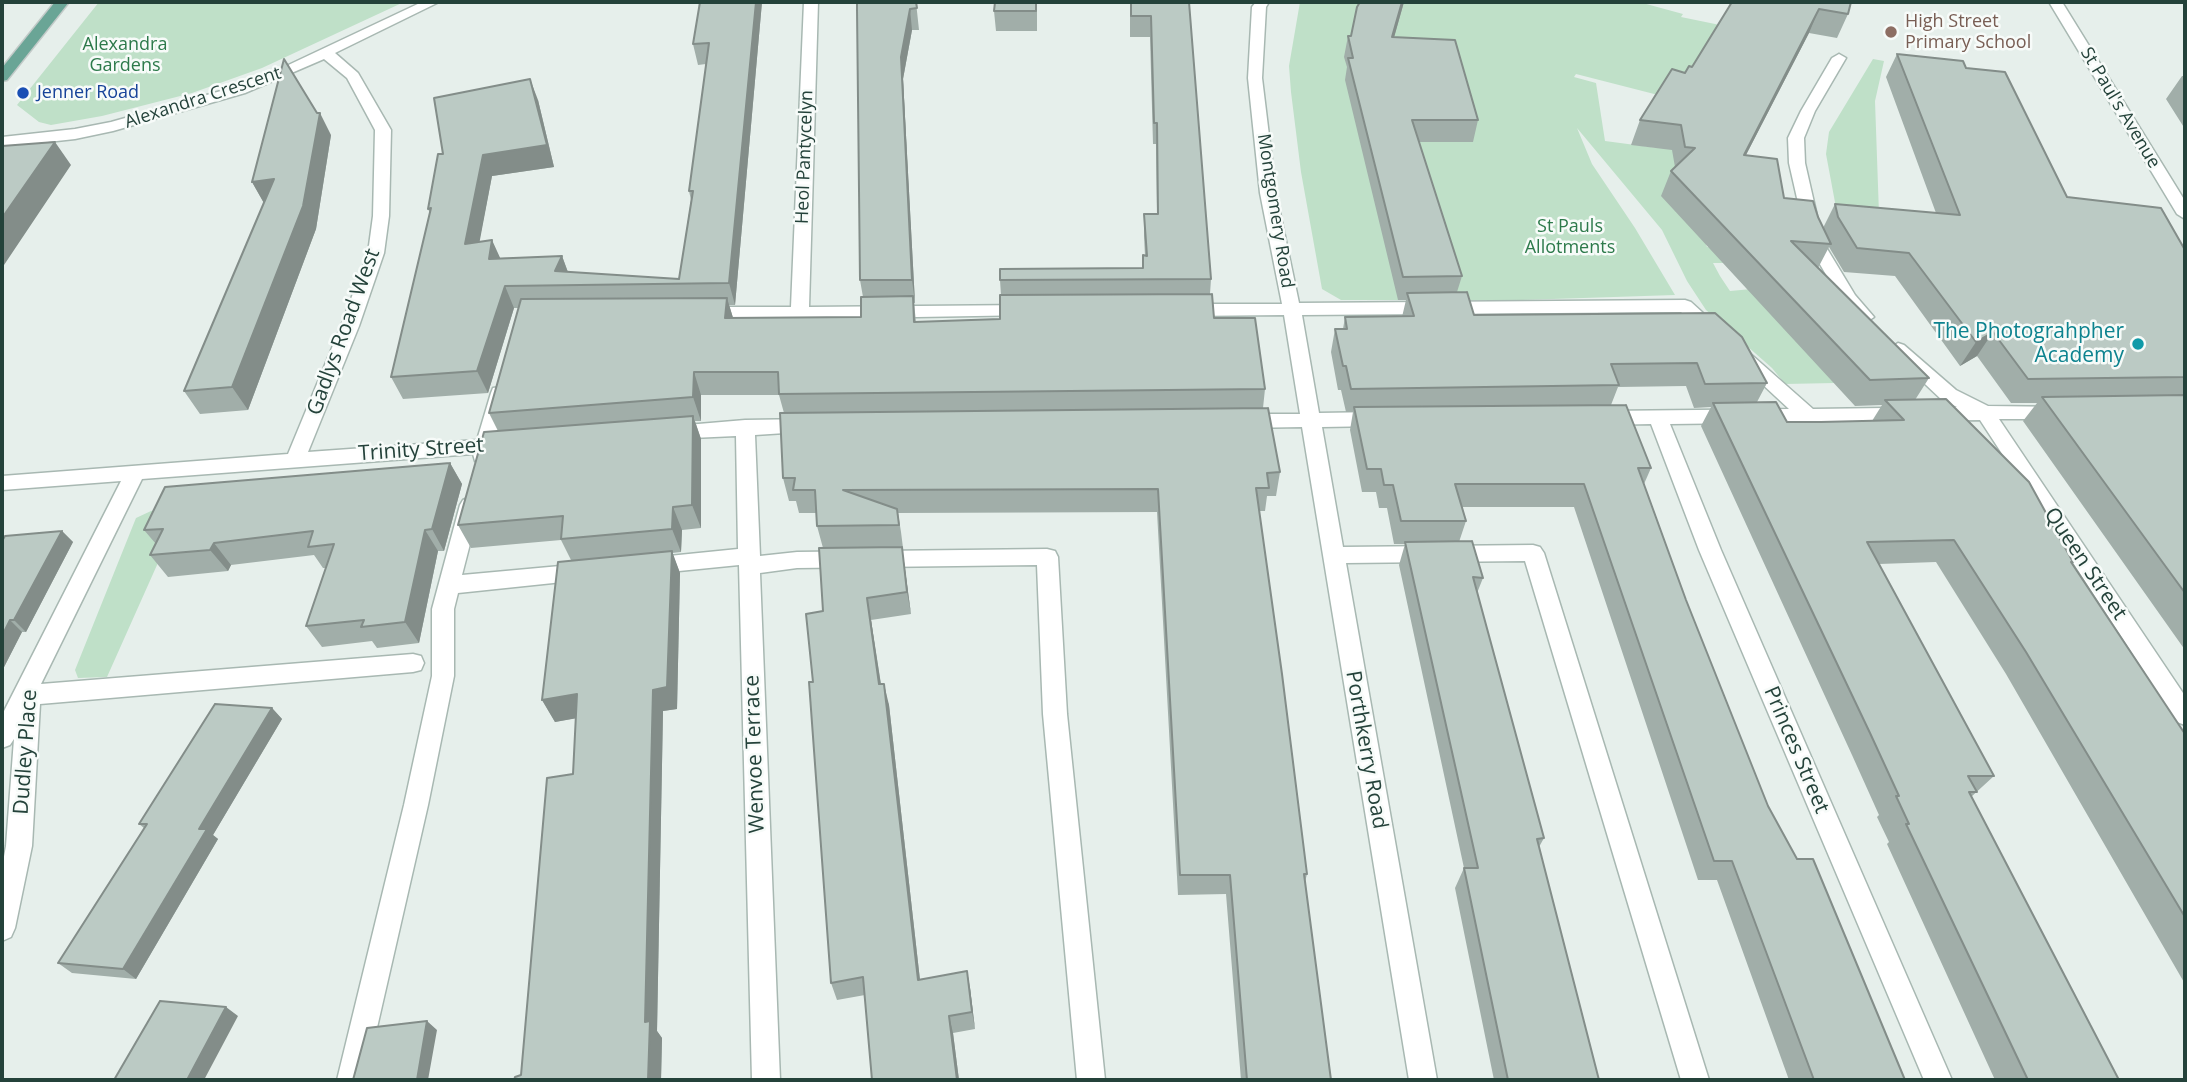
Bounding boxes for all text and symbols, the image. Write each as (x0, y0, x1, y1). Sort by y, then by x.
place label: High Street Primary School (1905, 11, 2031, 54)
marker: High Street Primary School (1883, 24, 1899, 40)
park label: Alexandra Gardens (83, 34, 167, 76)
street label: St Paul's Avenue (2075, 44, 2165, 172)
street label: Alexandra Crescent (122, 63, 284, 133)
place label: Jenner Road (37, 82, 139, 104)
marker: Jenner Road (15, 85, 31, 101)
street label: Heol Pantycelyn (792, 90, 818, 224)
street label: Montgomery Road (1252, 132, 1298, 290)
park label: St Pauls Allotments (1525, 216, 1615, 258)
street label: Gadlys Road West (302, 245, 386, 419)
place label: The Photograhpher Academy (1933, 319, 2124, 369)
marker: The Photograhpher Academy (2130, 336, 2146, 352)
street label: Trinity Street (357, 433, 485, 467)
street label: Queen Street (2038, 503, 2132, 625)
street label: Porthkerry Road (1340, 669, 1392, 831)
street label: Wenvoe Terrace (740, 674, 770, 834)
street label: Princes Street (1758, 683, 1834, 817)
street label: Dudley Place (9, 689, 43, 815)

